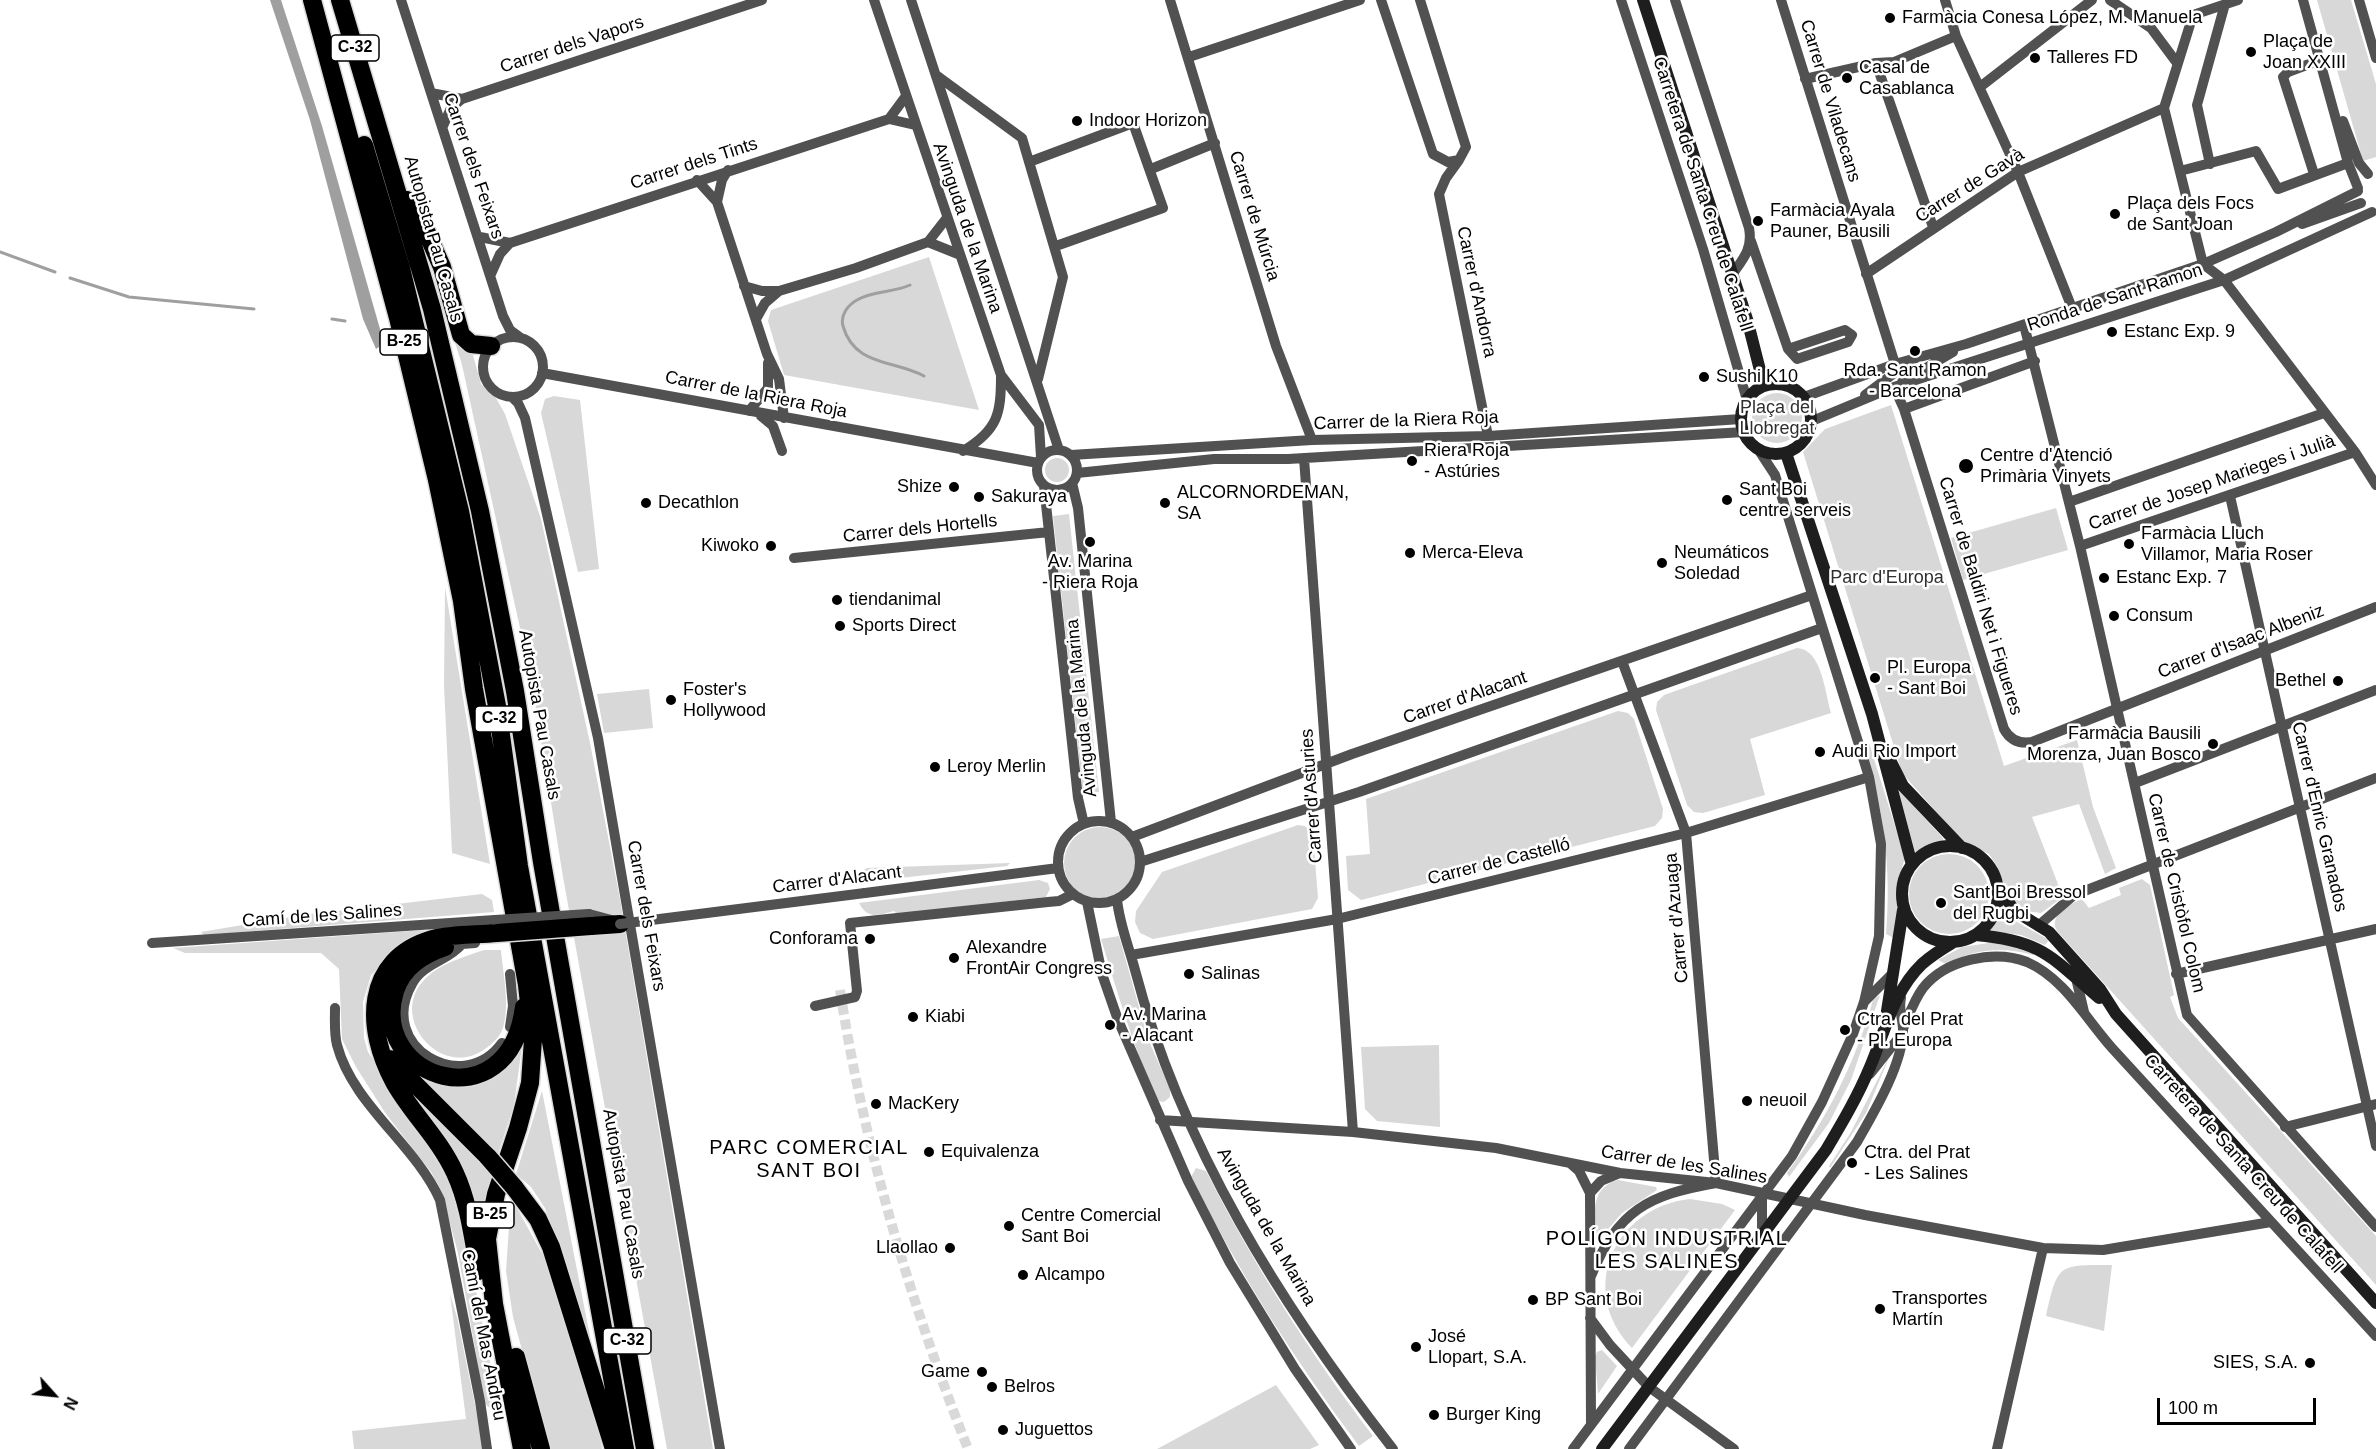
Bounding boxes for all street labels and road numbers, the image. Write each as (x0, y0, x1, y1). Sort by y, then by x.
street label: Carrer dels Vapors (497, 12, 647, 78)
street label: Carrer de Viladecans (1795, 17, 1865, 185)
road number: C-32 (331, 35, 379, 61)
street label: Carretera de Santa Creu de Calafell (1647, 54, 1757, 334)
street label: Carrer dels Feixars (438, 90, 508, 242)
street label: Carrer dels Tints (628, 133, 760, 195)
street label: Avinguda de la Marina (928, 140, 1006, 316)
street label: Carrer de Gavà (1912, 144, 2028, 228)
street label: Carrer de Múrcia (1224, 148, 1284, 284)
street label: Autopista Pau Casals (399, 153, 467, 325)
street label: Carrer d'Andorra (1452, 224, 1500, 360)
street label: Ronda de Sant Ramon (2025, 259, 2205, 337)
road number: B-25 (380, 329, 428, 355)
street label: Carrer de la Riera Roja (663, 367, 849, 423)
street label: Carrer de la Riera Roja (1313, 407, 1499, 435)
street label: Carrer de Josep Marieges i Julià (2086, 431, 2338, 535)
street label: Carrer de Baldiri Net i Figueres (1933, 474, 2027, 718)
street label: Carrer dels Hortells (842, 510, 998, 548)
street label: Carrer d'Isaac Albeniz (2155, 600, 2327, 684)
street label: Avinguda de la Marina (1062, 618, 1102, 798)
street label: Autopista Pau Casals (513, 628, 565, 802)
street label: Carrer d'Alacant (1400, 667, 1530, 729)
road number: C-32 (475, 706, 523, 732)
street label: Carrer d'Enric Granados (2287, 720, 2351, 914)
street label: Carrer d'Asturies (1297, 728, 1327, 864)
street label: Carrer de Cristòfol Colom (2143, 791, 2209, 995)
street label: Carrer de Castelló (1426, 834, 1572, 890)
street label: Carrer dels Feixars (622, 839, 670, 993)
street label: Carrer d'Azuaga (1661, 852, 1693, 984)
street label: Carrer d'Alacant (771, 861, 903, 899)
street label: Camí de les Salines (241, 900, 403, 932)
street label: Carretera de Santa Creu de Calafell (2139, 1050, 2347, 1278)
street label: Autopista Pau Casals (597, 1107, 649, 1281)
street label: Carrer de les Salines (1599, 1141, 1769, 1189)
street label: Avinguda de la Marina (1212, 1144, 1320, 1310)
road number: B-25 (466, 1202, 514, 1228)
street label: Camí del Mas Andreu (456, 1248, 510, 1422)
road number: C-32 (603, 1328, 651, 1354)

